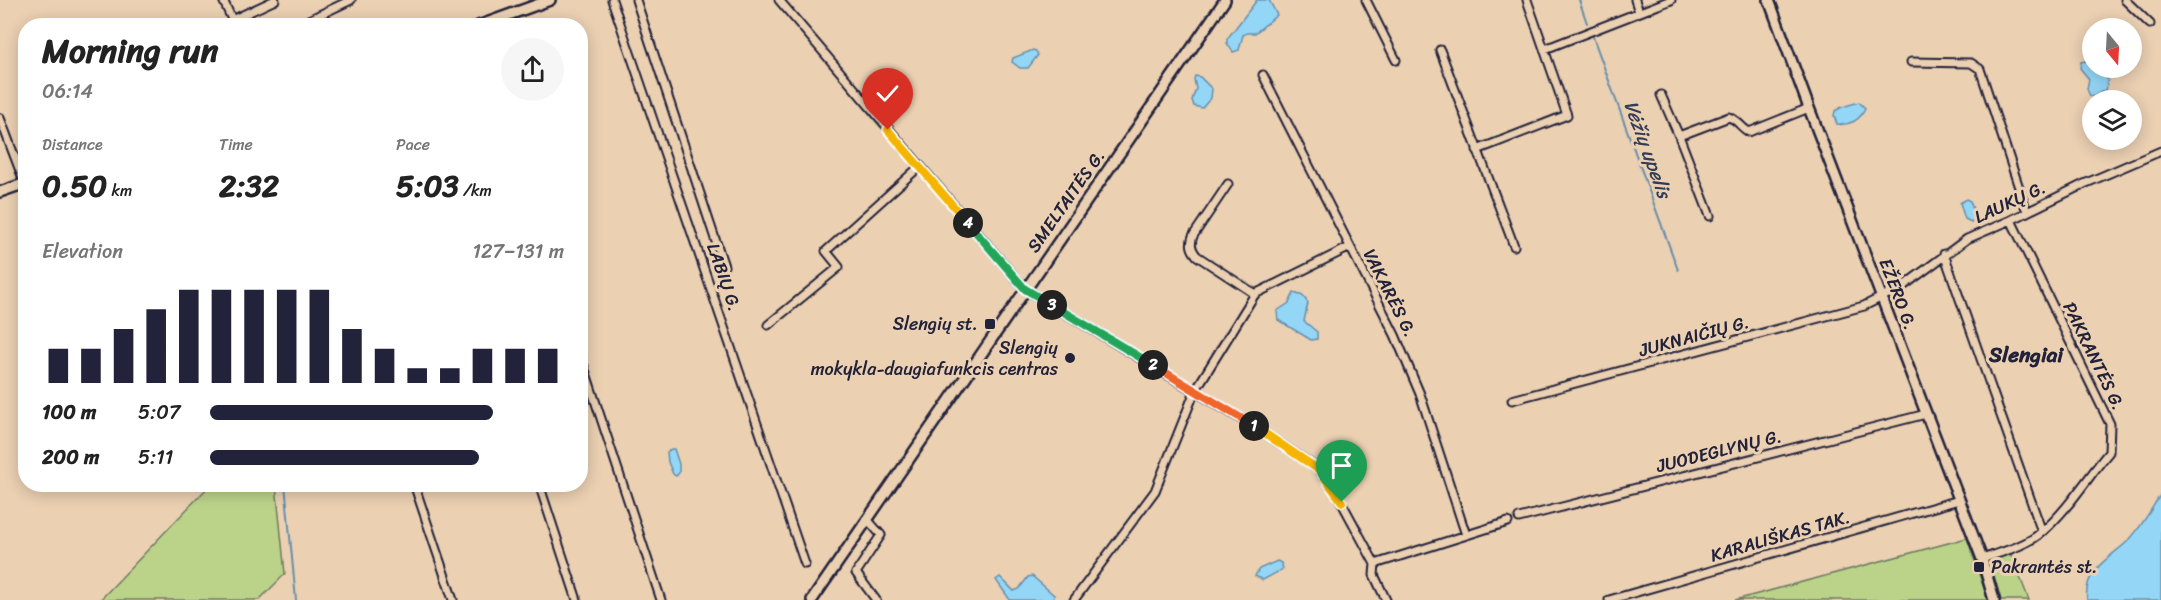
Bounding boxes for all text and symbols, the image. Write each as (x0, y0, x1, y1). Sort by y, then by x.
north arrow (2082, 18, 2142, 78)
map controls (2082, 18, 2142, 150)
text: Morning run (42, 22, 218, 80)
button: share (501, 38, 564, 101)
pin (862, 68, 913, 130)
text: 06:14 (42, 74, 93, 109)
icon: check (871, 77, 904, 110)
button: layers (2082, 90, 2142, 150)
water label: Vėžių upelis (1614, 95, 1682, 206)
text: Distance (42, 130, 103, 159)
text: Time (219, 130, 253, 159)
text: Pace (396, 130, 430, 159)
street label: SMELTAITĖS G. (1018, 142, 1114, 260)
text: 0.50 (42, 159, 107, 213)
text: 2:32 (219, 159, 279, 213)
text: 5:03 (396, 159, 459, 213)
street label: LAUKŲ G. (1969, 171, 2051, 233)
text: km (107, 176, 132, 205)
text: /km (459, 176, 492, 205)
pin: 4 (953, 208, 983, 238)
text: 4 (963, 208, 973, 237)
text: Elevation (42, 234, 123, 269)
text: 127–131 m (472, 234, 564, 269)
street label: LABIŲ G. (697, 238, 751, 316)
street label: VAKARĖS G. (1354, 243, 1426, 343)
street label: EŽERO G. (1870, 253, 1926, 335)
pin: 3 (1037, 290, 1067, 320)
text: 3 (1048, 290, 1056, 319)
street label: PAKRANTĖS G. (2054, 296, 2134, 416)
street label: JUKNAIČIŲ G. (1634, 306, 1753, 366)
place label: Slengių st. (893, 308, 978, 340)
marker: Slengių st. (983, 317, 997, 331)
place label: Slengių mokykla-daugiafunkcis centras (811, 332, 1059, 385)
district label: Slengiai (1988, 336, 2064, 374)
pin: 2 (1138, 350, 1168, 380)
text: 2 (1148, 350, 1158, 379)
marker: Slengių mokykla-daugiafunkcis centras (1063, 351, 1077, 365)
text: 100 m (42, 395, 96, 430)
text: 5:07 (138, 395, 180, 430)
pin: 1 (1239, 411, 1269, 441)
text: 1 (1251, 411, 1257, 440)
street label: JUODEGLYNŲ G. (1652, 420, 1785, 482)
text: 200 m (42, 440, 99, 475)
text: 5:11 (138, 440, 173, 475)
pin (1316, 440, 1367, 502)
icon: arrive (1325, 449, 1358, 482)
street label: KARALIŠKAS TAK. (1706, 501, 1854, 571)
place label: Pakrantės st. (1991, 551, 2097, 583)
marker: Pakrantės st. (1972, 560, 1986, 574)

